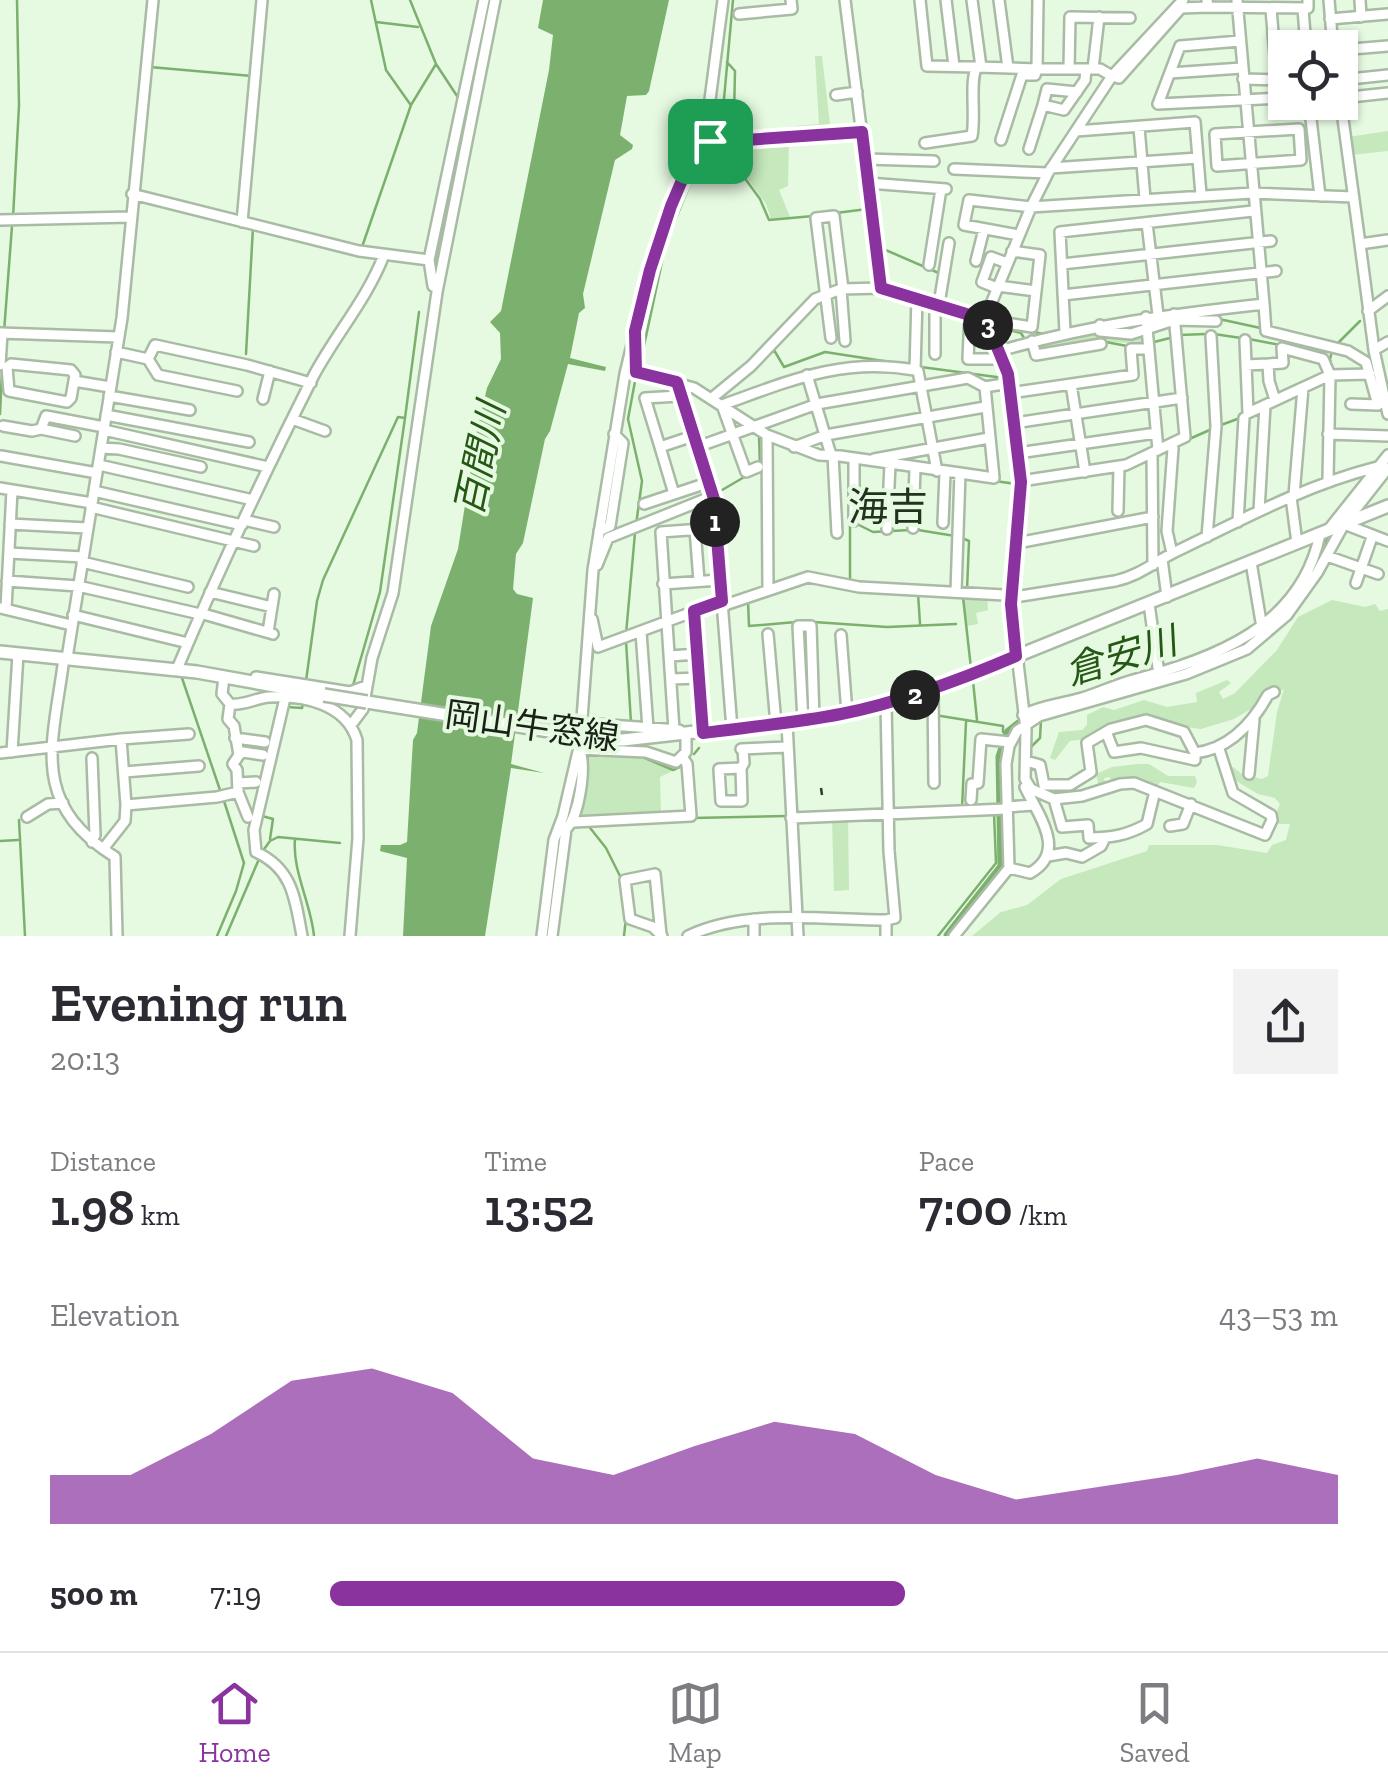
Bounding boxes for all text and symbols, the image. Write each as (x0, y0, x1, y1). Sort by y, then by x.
map controls (1268, 30, 1358, 120)
button: locate (1268, 30, 1358, 120)
pin (668, 99, 753, 184)
icon: arrive (683, 114, 738, 169)
pin: 3 (963, 300, 1013, 350)
text: 3 (981, 308, 995, 341)
water label: 百間川 (446, 395, 515, 520)
district label: 海吉 (848, 483, 928, 531)
pin: 1 (690, 497, 740, 547)
text: 1 (709, 505, 721, 538)
water label: 倉安川 (1060, 616, 1186, 695)
pin: 2 (890, 670, 940, 720)
text: 2 (907, 678, 923, 711)
street label: 岡山牛窓線 (442, 693, 622, 759)
text: Evening run (50, 969, 347, 1035)
button: share (1233, 969, 1338, 1074)
text: 20:13 (50, 1040, 120, 1078)
text: Distance (50, 1145, 156, 1178)
text: Time (484, 1145, 547, 1178)
text: Pace (919, 1145, 974, 1178)
text: 1.98 (50, 1178, 135, 1238)
text: 13:52 (484, 1178, 594, 1238)
text: 7:00 (919, 1178, 1013, 1238)
text: km (135, 1199, 180, 1232)
text: /km (1013, 1199, 1067, 1232)
text: Elevation (50, 1296, 179, 1334)
text: 43–53 m (1219, 1296, 1338, 1334)
text: 500 m (50, 1575, 138, 1613)
text: 7:19 (210, 1575, 262, 1613)
tab: Home (198, 1676, 271, 1769)
tab: Map (668, 1676, 723, 1769)
tab: Saved (1119, 1676, 1190, 1769)

